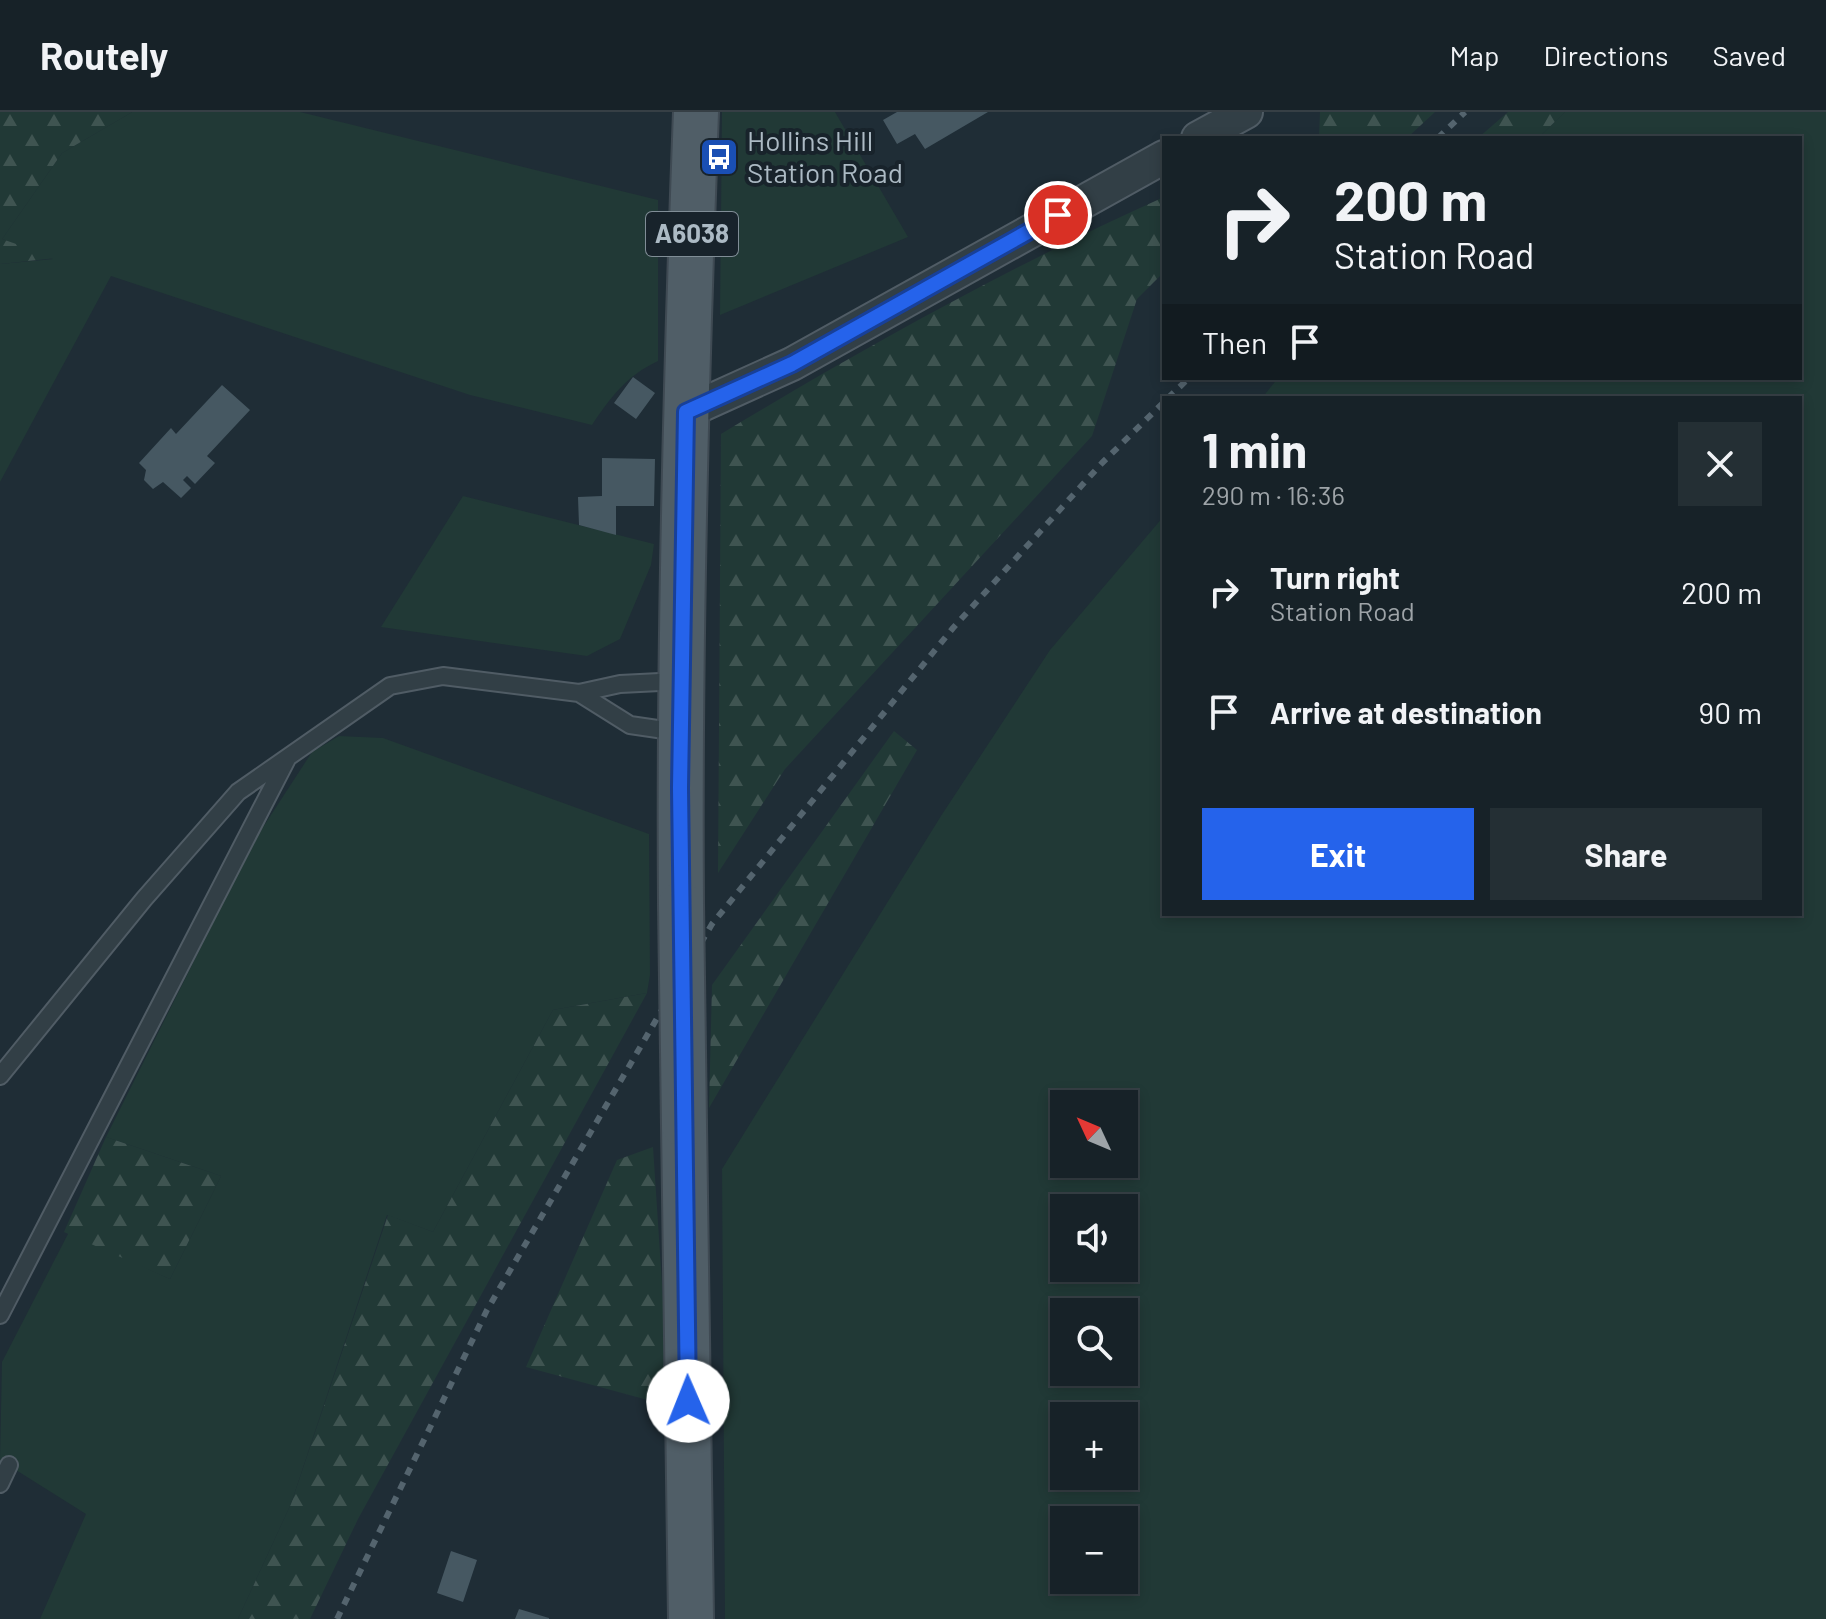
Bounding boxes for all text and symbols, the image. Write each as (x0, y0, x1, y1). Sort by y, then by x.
text: Routely (40, 32, 168, 78)
text: Map (1450, 38, 1499, 72)
text: Directions (1543, 38, 1669, 72)
text: Saved (1713, 38, 1786, 72)
place label: Hollins Hill Station Road (747, 123, 903, 189)
bus stop icon: Hollins Hill Station Road (698, 136, 740, 178)
text: 200 m (1334, 165, 1487, 232)
icon: right (1202, 168, 1306, 272)
pin (1024, 181, 1092, 249)
icon: arrive (1036, 193, 1080, 237)
road number: A6038 (646, 212, 738, 256)
text: Station Road (1334, 233, 1534, 276)
icon: arrive (1283, 320, 1327, 364)
text: Then (1202, 324, 1267, 360)
text: 1 min (1202, 420, 1307, 478)
button: close (1678, 422, 1762, 506)
text: 290 m · 16:36 (1202, 479, 1345, 510)
text: Turn right (1270, 559, 1400, 595)
icon: right (1202, 570, 1246, 614)
text: 200 m (1681, 574, 1762, 610)
text: Station Road (1270, 595, 1415, 626)
icon: arrive (1202, 690, 1246, 734)
text: Arrive at destination (1270, 694, 1542, 730)
text: 90 m (1699, 694, 1762, 730)
button: Exit (1202, 808, 1474, 900)
button: Share (1490, 808, 1762, 900)
north arrow (1050, 1090, 1138, 1178)
map controls (1050, 1090, 1138, 1594)
button: sound (1050, 1194, 1138, 1282)
button: search (1050, 1298, 1138, 1386)
position arrow (646, 1359, 730, 1443)
button: + (1050, 1402, 1138, 1490)
button: − (1050, 1506, 1138, 1594)

